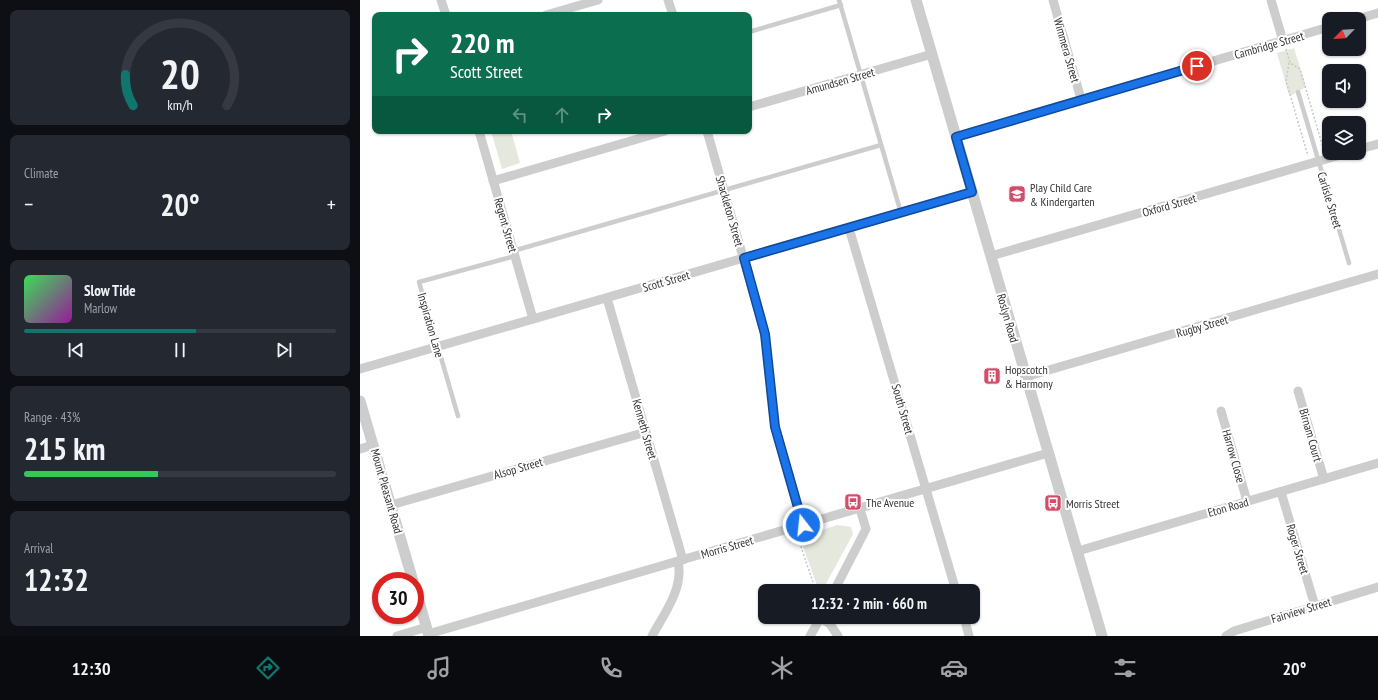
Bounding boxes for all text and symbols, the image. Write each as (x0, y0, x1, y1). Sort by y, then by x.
north arrow (1322, 12, 1366, 56)
map controls (1322, 12, 1366, 160)
street label: Wimmera Street (1051, 16, 1084, 85)
text: 220 m (450, 24, 514, 61)
icon: right (384, 28, 436, 80)
street label: Cambridge Street (1232, 28, 1306, 62)
text: 20 (160, 46, 200, 99)
pin (1180, 49, 1214, 83)
icon: arrive (1186, 55, 1208, 77)
text: Scott Street (450, 60, 523, 83)
street label: Amundsen Street (804, 64, 877, 98)
button: sound (1322, 64, 1366, 108)
text: km/h (167, 94, 193, 113)
icon: left (509, 104, 531, 126)
icon: ahead (551, 104, 573, 126)
icon: right (593, 104, 615, 126)
button: layers (1322, 116, 1366, 160)
text: Climate (24, 165, 58, 182)
street label: Carlisle Street (1314, 170, 1346, 231)
street label: Shackleton Street (713, 174, 747, 249)
place label: Play Child Care & Kindergarten (1030, 180, 1095, 209)
school or university icon: Play Child Care & Kindergarten (1007, 184, 1027, 204)
text: 20° (160, 185, 200, 224)
text: − (24, 190, 33, 218)
text: + (327, 190, 336, 218)
street label: Oxford Street (1140, 190, 1198, 220)
street label: Regent Street (491, 196, 521, 255)
street label: Scott Street (641, 267, 692, 295)
text: Slow Tide (84, 281, 136, 300)
street label: Inspiration Lane (415, 291, 447, 359)
street label: Roslyn Road (994, 292, 1022, 344)
text: Marlow (84, 300, 117, 317)
street label: Rugby Street (1175, 311, 1230, 340)
icon: previous (65, 339, 87, 361)
icon: pause (169, 339, 191, 361)
icon: next (273, 339, 295, 361)
place label: Hopscotch & Harmony (1005, 362, 1053, 391)
building icon: Hopscotch & Harmony (982, 366, 1002, 386)
street label: South Street (889, 382, 917, 436)
street label: Kenneth Street (629, 397, 661, 461)
street label: Birnam Court (1296, 407, 1326, 464)
text: Range · 43% (24, 409, 80, 426)
street label: Harrow Close (1219, 428, 1249, 484)
text: 215 km (24, 429, 105, 468)
street label: Mount Pleasant Road (368, 447, 406, 535)
street label: Alsop Street (492, 454, 545, 482)
bus stop icon: The Avenue (843, 492, 863, 512)
bus stop icon: Morris Street (1043, 493, 1063, 513)
street label: Eton Road (1206, 494, 1250, 520)
place label: The Avenue (866, 495, 914, 510)
place label: Morris Street (1066, 496, 1120, 511)
position arrow (782, 504, 824, 546)
street label: Roger Street (1283, 522, 1313, 576)
street label: Morris Street (699, 532, 755, 562)
text: Arrival (24, 540, 53, 557)
text: 12:32 (24, 560, 89, 599)
speed limit sign: 30 (372, 572, 424, 624)
text: 12:32 · 2 min · 660 m (811, 594, 927, 613)
street label: Fairview Street (1269, 594, 1334, 626)
icon: directions (254, 654, 282, 682)
icon: music (425, 654, 453, 682)
icon: phone (597, 654, 625, 682)
icon: climate (768, 654, 796, 682)
icon: car (940, 654, 968, 682)
icon: filters (1111, 654, 1139, 682)
text: 12:30 (72, 657, 111, 680)
text: 20° (1282, 657, 1306, 680)

